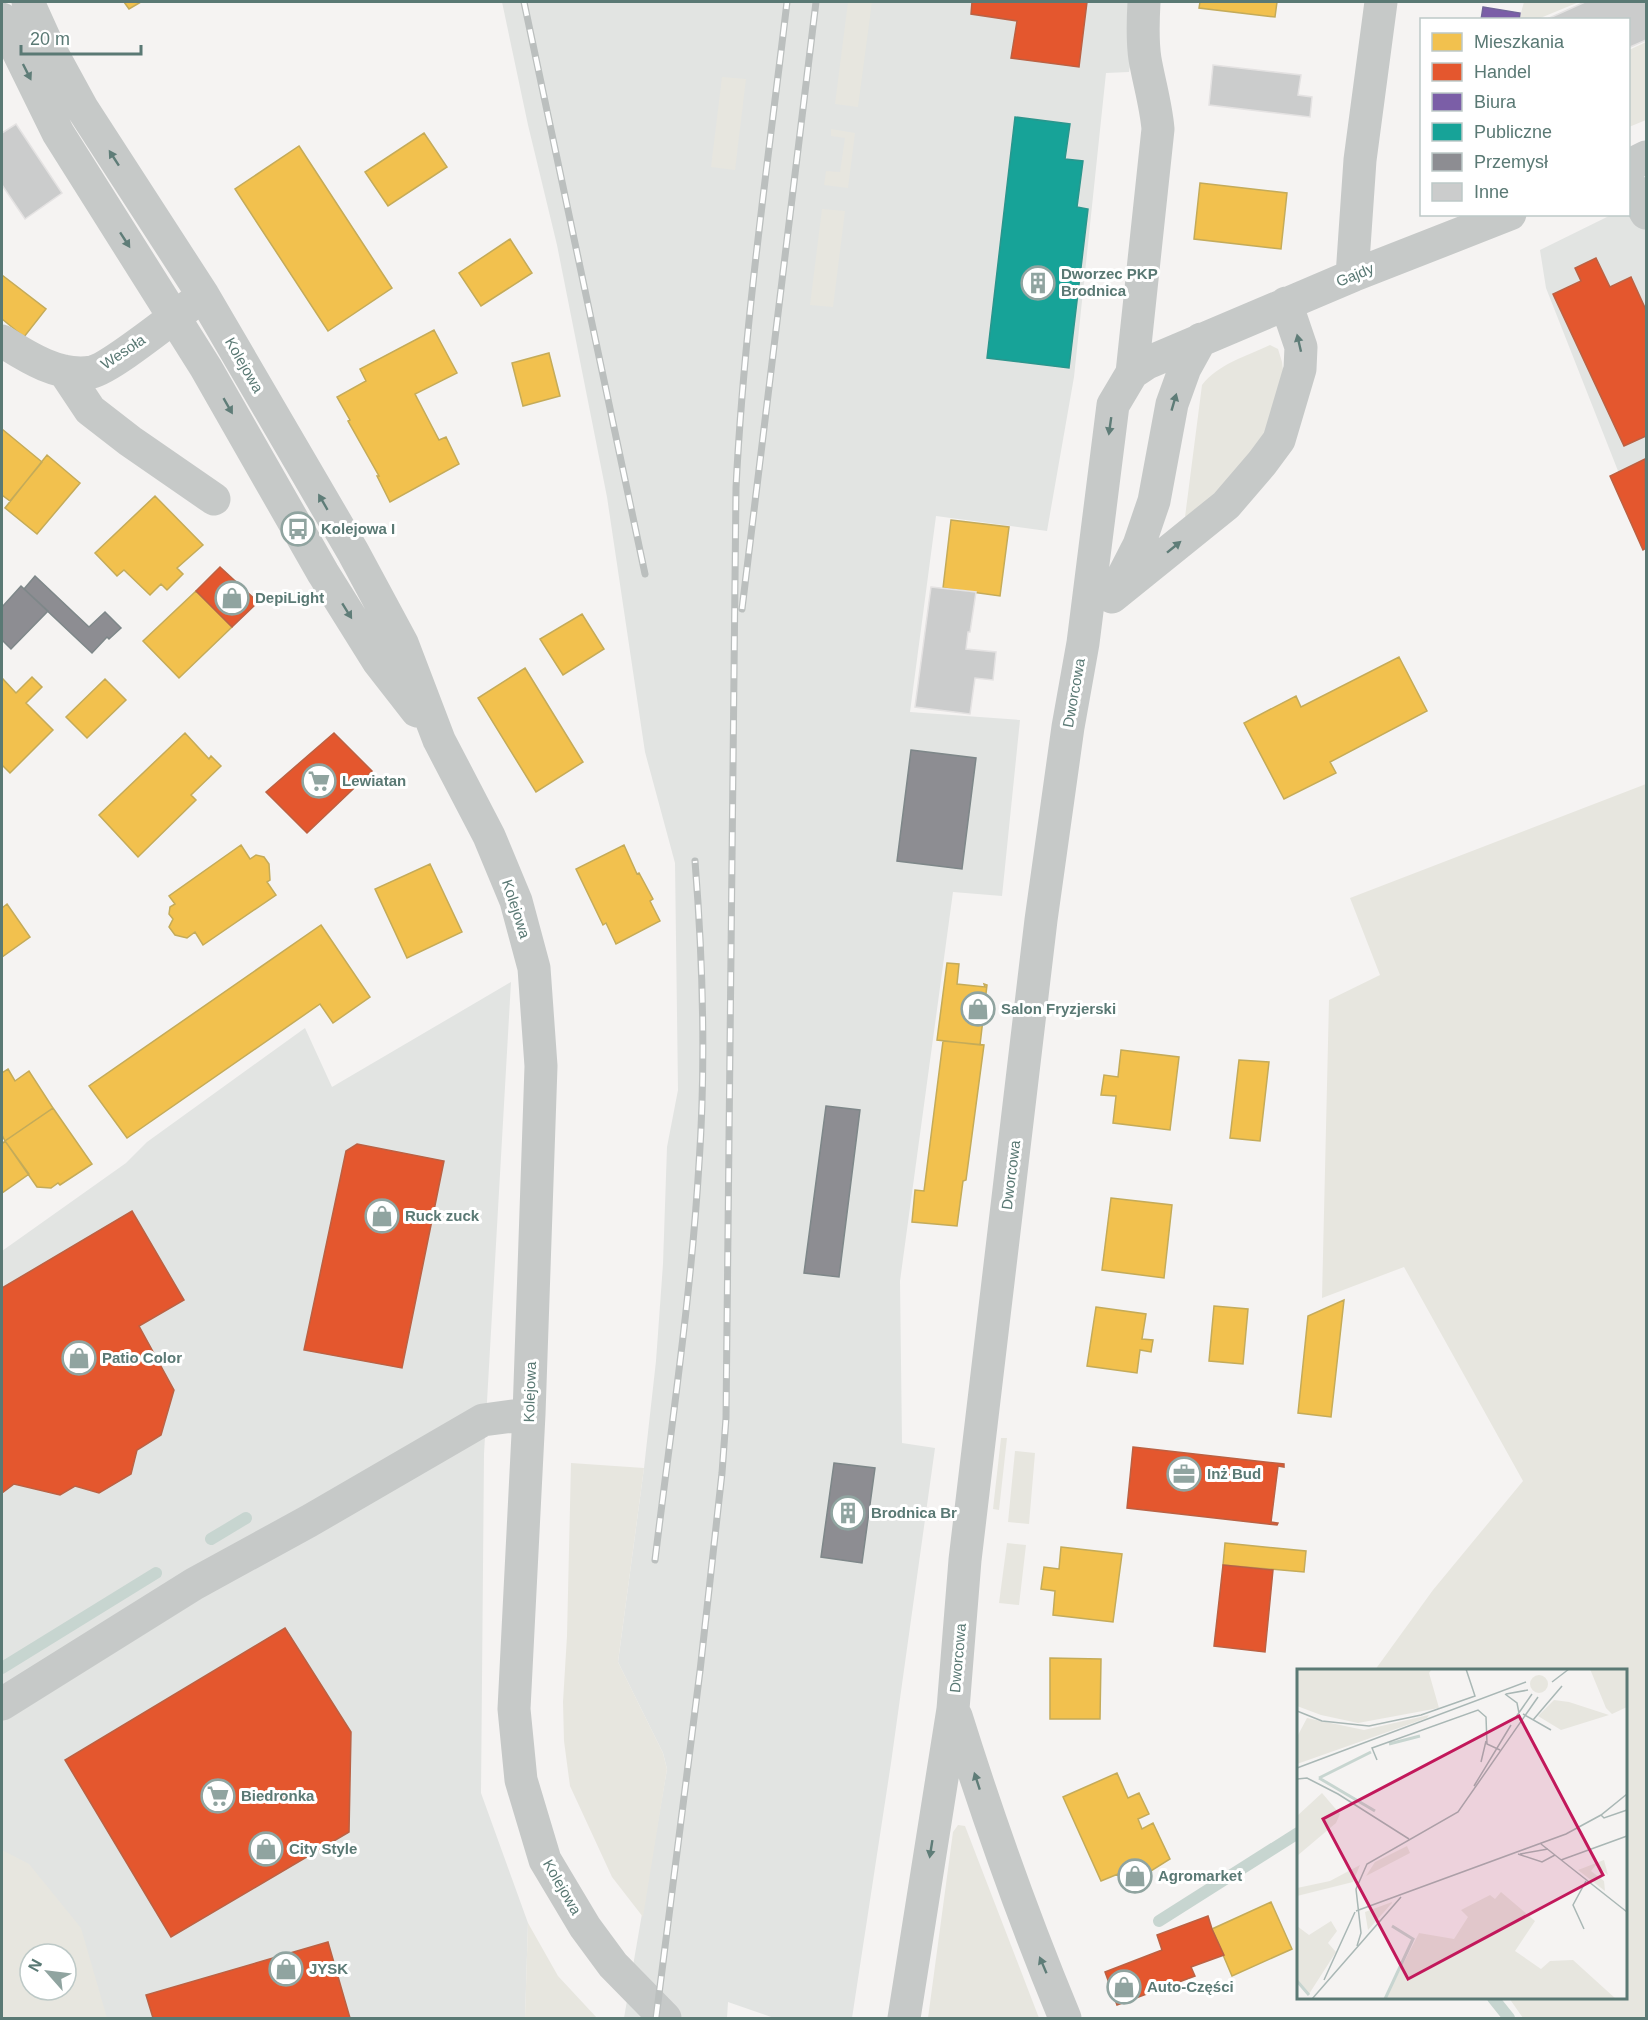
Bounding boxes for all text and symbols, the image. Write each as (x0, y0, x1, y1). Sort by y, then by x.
scale bar (21, 18, 141, 56)
legend (1420, 18, 1630, 216)
text: 20 m (30, 29, 70, 49)
text: Mieszkania (1474, 32, 1565, 52)
text: Handel (1474, 62, 1531, 82)
one-way arrow (21, 63, 31, 81)
text: Biura (1474, 92, 1517, 112)
text: Publiczne (1474, 122, 1552, 142)
one-way arrow (108, 150, 119, 166)
text: Przemysł (1474, 152, 1548, 172)
text: Inne (1474, 182, 1509, 202)
one-way arrow (120, 232, 131, 249)
street label: Gajdy (1333, 259, 1377, 290)
building icon: Dworzec PKP Brodnica (1020, 265, 1056, 301)
place label: Dworzec PKP Brodnica (1061, 265, 1158, 299)
street label: Wesoła (97, 330, 149, 373)
street label: Kolejowa (222, 334, 267, 396)
one-way arrow (1293, 334, 1303, 352)
one-way arrow (1170, 393, 1179, 411)
one-way arrow (223, 398, 233, 415)
one-way arrow (1106, 417, 1115, 436)
one-way arrow (318, 494, 329, 510)
bus stop icon: Kolejowa I (280, 511, 316, 547)
place label: Kolejowa I (321, 520, 395, 537)
one-way arrow (1167, 542, 1182, 554)
shop icon: DepiLight (214, 580, 250, 616)
place label: DepiLight (255, 589, 324, 606)
one-way arrow (341, 603, 352, 619)
street label: Dworcowa (1059, 656, 1088, 729)
supermarket icon: Lewiatan (301, 763, 337, 799)
place label: Lewiatan (342, 772, 406, 789)
street label: Kolejowa (499, 877, 534, 941)
shop icon: Salon Fryzjerski (960, 991, 996, 1027)
place label: Salon Fryzjerski (1001, 1000, 1116, 1017)
street label: Dworcowa (998, 1139, 1023, 1211)
shop icon: Ruck zuck (364, 1198, 400, 1234)
place label: Ruck zuck (405, 1207, 480, 1224)
shop icon: Patio Color (61, 1340, 97, 1376)
place label: Patio Color (102, 1349, 182, 1366)
street label: Kolejowa (520, 1361, 539, 1423)
office icon: Inż Bud (1166, 1456, 1202, 1492)
place label: Inż Bud (1207, 1465, 1261, 1482)
building icon: Brodnica Br (830, 1495, 866, 1531)
place label: Brodnica Br (871, 1504, 957, 1521)
street label: Dworcowa (946, 1622, 969, 1694)
inset map (1297, 1669, 1627, 1999)
one-way arrow (971, 1772, 981, 1790)
supermarket icon: Biedronka (200, 1778, 236, 1814)
place label: Biedronka (241, 1787, 315, 1804)
shop icon: City Style (248, 1831, 284, 1867)
place label: City Style (289, 1840, 357, 1857)
one-way arrow (926, 1840, 935, 1859)
street label: Kolejowa (540, 1856, 585, 1918)
shop icon: Agromarket (1117, 1858, 1153, 1894)
place label: Agromarket (1158, 1867, 1242, 1884)
north arrow (18, 1942, 78, 2002)
shop icon: JYSK (268, 1951, 304, 1987)
one-way arrow (1038, 1955, 1048, 1973)
text: N (25, 1956, 45, 1974)
place label: JYSK (309, 1960, 348, 1977)
shop icon: Auto-Części (1106, 1969, 1142, 2005)
place label: Auto-Części (1147, 1978, 1234, 1995)

